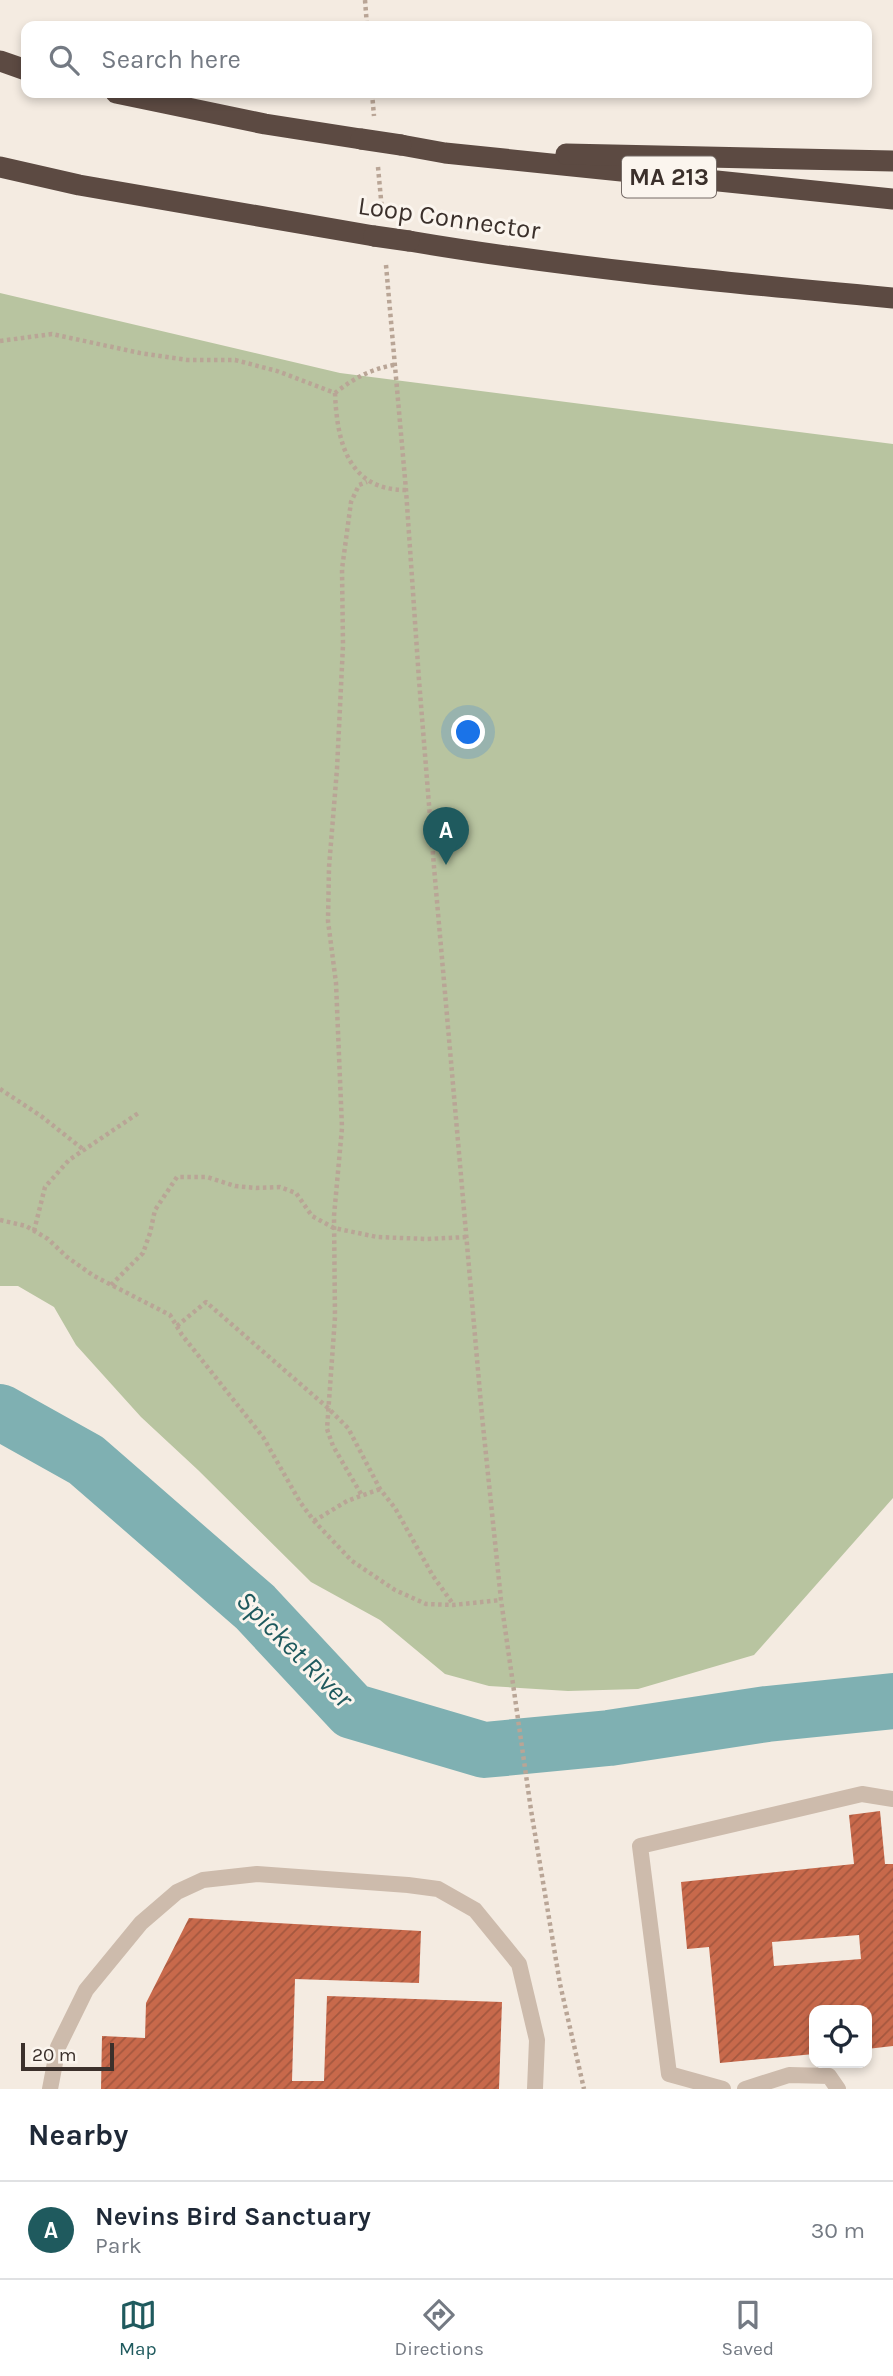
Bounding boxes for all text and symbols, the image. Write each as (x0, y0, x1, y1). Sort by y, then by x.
search box (21, 21, 872, 98)
icon: search (45, 41, 83, 79)
text: Search here (101, 44, 241, 75)
road number: MA 213 (622, 156, 716, 197)
street label: Loop Connector (356, 190, 543, 246)
your location (451, 715, 485, 749)
pin: A (423, 807, 469, 865)
water label: Spicket River (230, 1584, 361, 1715)
map controls (809, 2005, 872, 2068)
button: locate (809, 2005, 872, 2068)
scale bar (21, 2040, 114, 2072)
text: 20 m (32, 2044, 77, 2066)
text: Nearby (28, 2117, 128, 2153)
text: Nevins Bird Sanctuary (95, 2201, 371, 2232)
text: A (44, 2217, 58, 2244)
text: 30 m (811, 2217, 865, 2244)
text: Park (95, 2232, 142, 2259)
tab: Map (119, 2296, 157, 2360)
tab: Directions (395, 2296, 484, 2360)
tab: Saved (722, 2296, 774, 2360)

